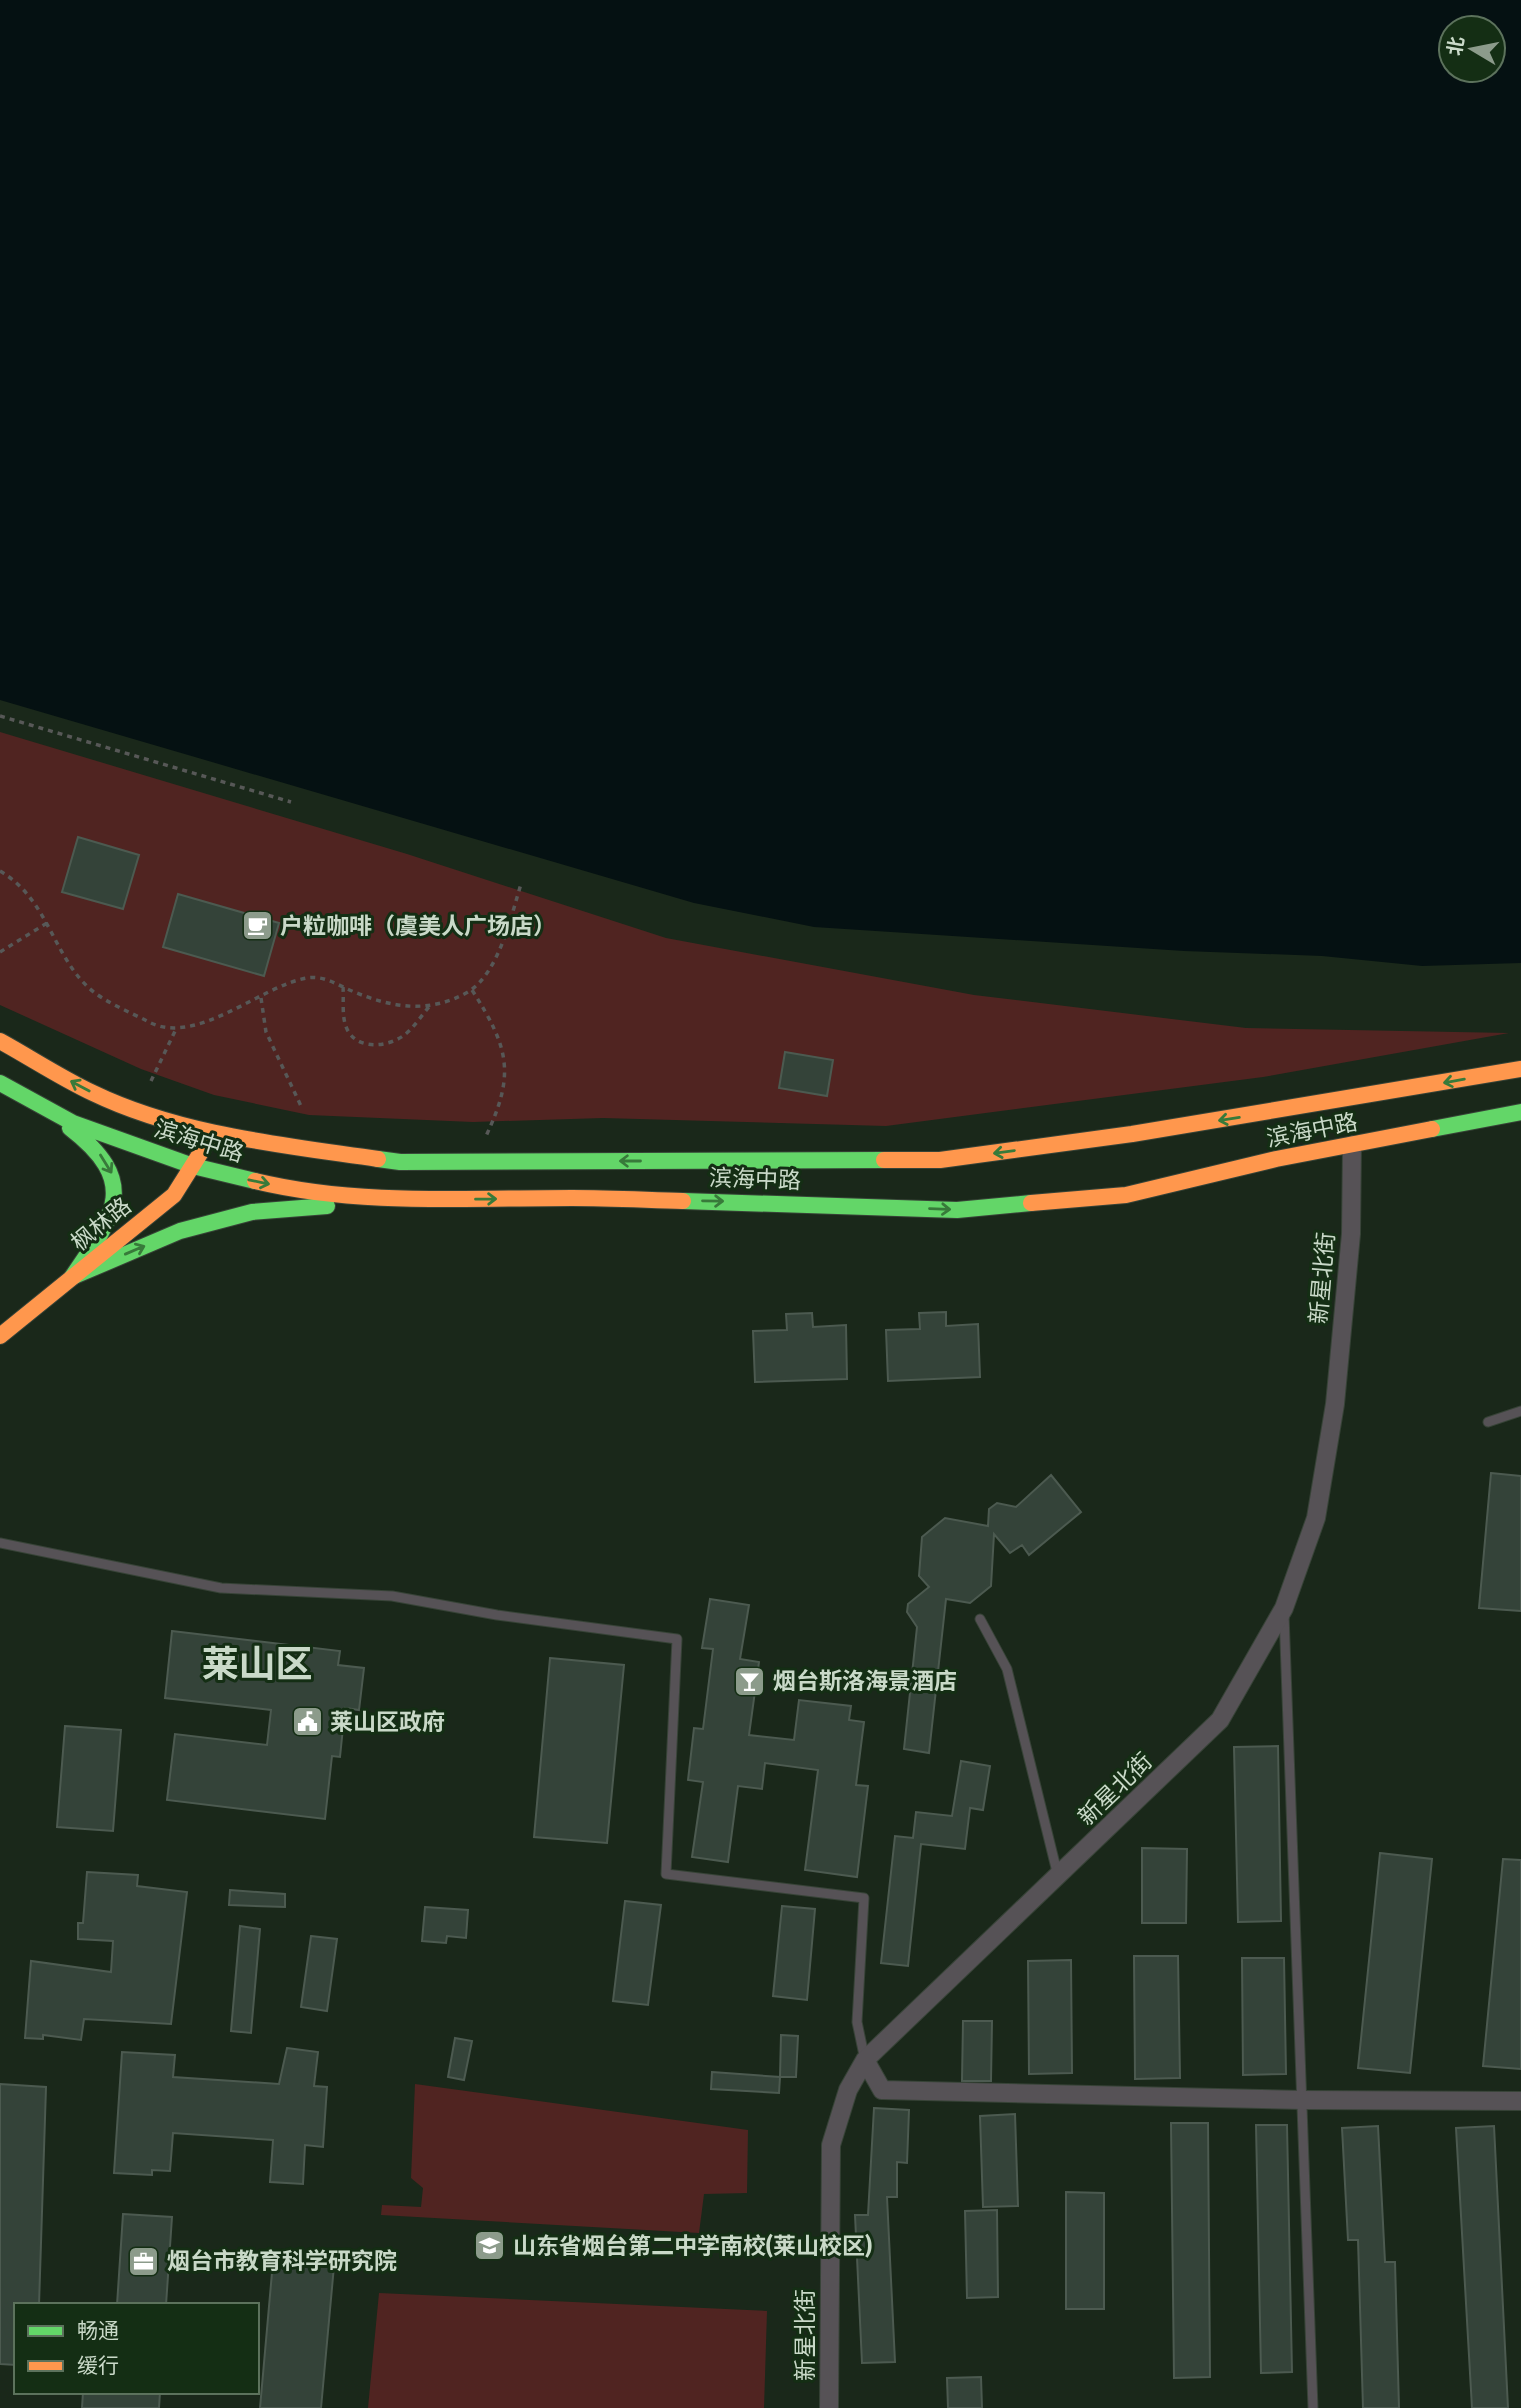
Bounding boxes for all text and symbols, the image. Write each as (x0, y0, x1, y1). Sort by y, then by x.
north arrow (1437, 14, 1507, 84)
text: 北 (1443, 35, 1469, 57)
cafe icon: 户粒咖啡（虞美人广场店） (240, 909, 274, 943)
place label: 户粒咖啡（虞美人广场店） (280, 912, 556, 940)
one-way arrow (1443, 1075, 1466, 1088)
one-way arrow (70, 1079, 91, 1093)
street label: 滨海中路 (1264, 1107, 1360, 1153)
one-way arrow (1219, 1113, 1241, 1126)
street label: 滨海中路 (151, 1114, 247, 1168)
one-way arrow (993, 1145, 1016, 1158)
one-way arrow (100, 1154, 114, 1174)
one-way arrow (619, 1154, 642, 1168)
street label: 滨海中路 (709, 1163, 801, 1195)
one-way arrow (247, 1176, 270, 1190)
street label: 枫林路 (65, 1191, 137, 1257)
one-way arrow (474, 1192, 497, 1206)
one-way arrow (701, 1194, 724, 1208)
one-way arrow (929, 1203, 952, 1216)
street label: 新星北街 (1304, 1231, 1340, 1325)
one-way arrow (124, 1243, 145, 1256)
district label: 莱山区 (202, 1642, 313, 1687)
bar icon: 烟台斯洛海景酒店 (733, 1664, 767, 1698)
place label: 烟台斯洛海景酒店 (773, 1667, 957, 1695)
public building icon: 莱山区政府 (290, 1705, 324, 1739)
place label: 莱山区政府 (330, 1708, 445, 1736)
street label: 新星北街 (1072, 1747, 1158, 1831)
school or university icon: 山东省烟台第二中学南校(莱山校区) (473, 2229, 507, 2263)
place label: 山东省烟台第二中学南校(莱山校区) (513, 2232, 872, 2260)
office icon: 烟台市教育科学研究院 (127, 2244, 161, 2278)
place label: 烟台市教育科学研究院 (167, 2247, 397, 2275)
street label: 新星北街 (791, 2289, 819, 2381)
legend (14, 2303, 259, 2394)
text: 畅通 (77, 2318, 119, 2344)
text: 缓行 (77, 2353, 119, 2379)

